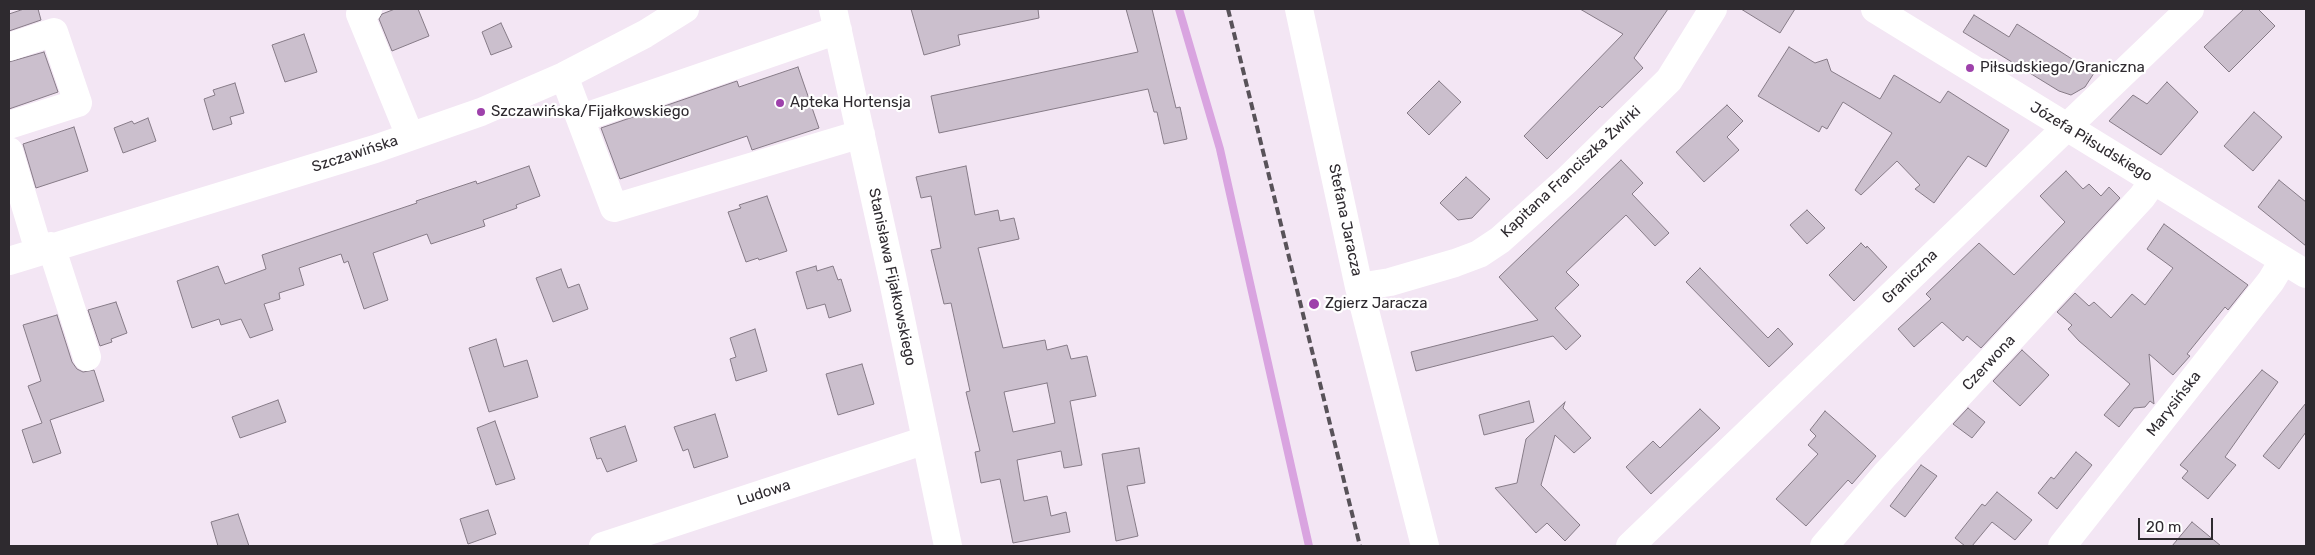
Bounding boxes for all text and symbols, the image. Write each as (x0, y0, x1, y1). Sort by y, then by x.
place label: Piłsudskiego/Graniczna (1980, 59, 2145, 77)
marker: Piłsudskiego/Graniczna (1964, 62, 1976, 74)
place label: Apteka Hortensja (790, 94, 911, 112)
marker: Apteka Hortensja (774, 97, 786, 109)
street label: Józefa Piłsudskiego (2027, 98, 2155, 186)
street label: Kapitana Franciszka Żwirki (1497, 102, 1645, 242)
place label: Szczawińska/Fijałkowskiego (491, 103, 689, 121)
marker: Szczawińska/Fijałkowskiego (475, 106, 487, 118)
street label: Szczawińska (310, 132, 400, 176)
street label: Stefana Jaracza (1324, 162, 1366, 278)
street label: Stanisława Fijałkowskiego (864, 187, 920, 367)
street label: Graniczna (1879, 246, 1941, 308)
place label: Zgierz Jaracza (1325, 295, 1428, 313)
marker: Zgierz Jaracza (1307, 297, 1321, 311)
street label: Czerwona (1959, 331, 2019, 395)
street label: Marysińska (2143, 368, 2205, 440)
street label: Ludowa (735, 476, 793, 510)
scale bar (2140, 508, 2215, 540)
text: 20 m (2146, 518, 2181, 536)

